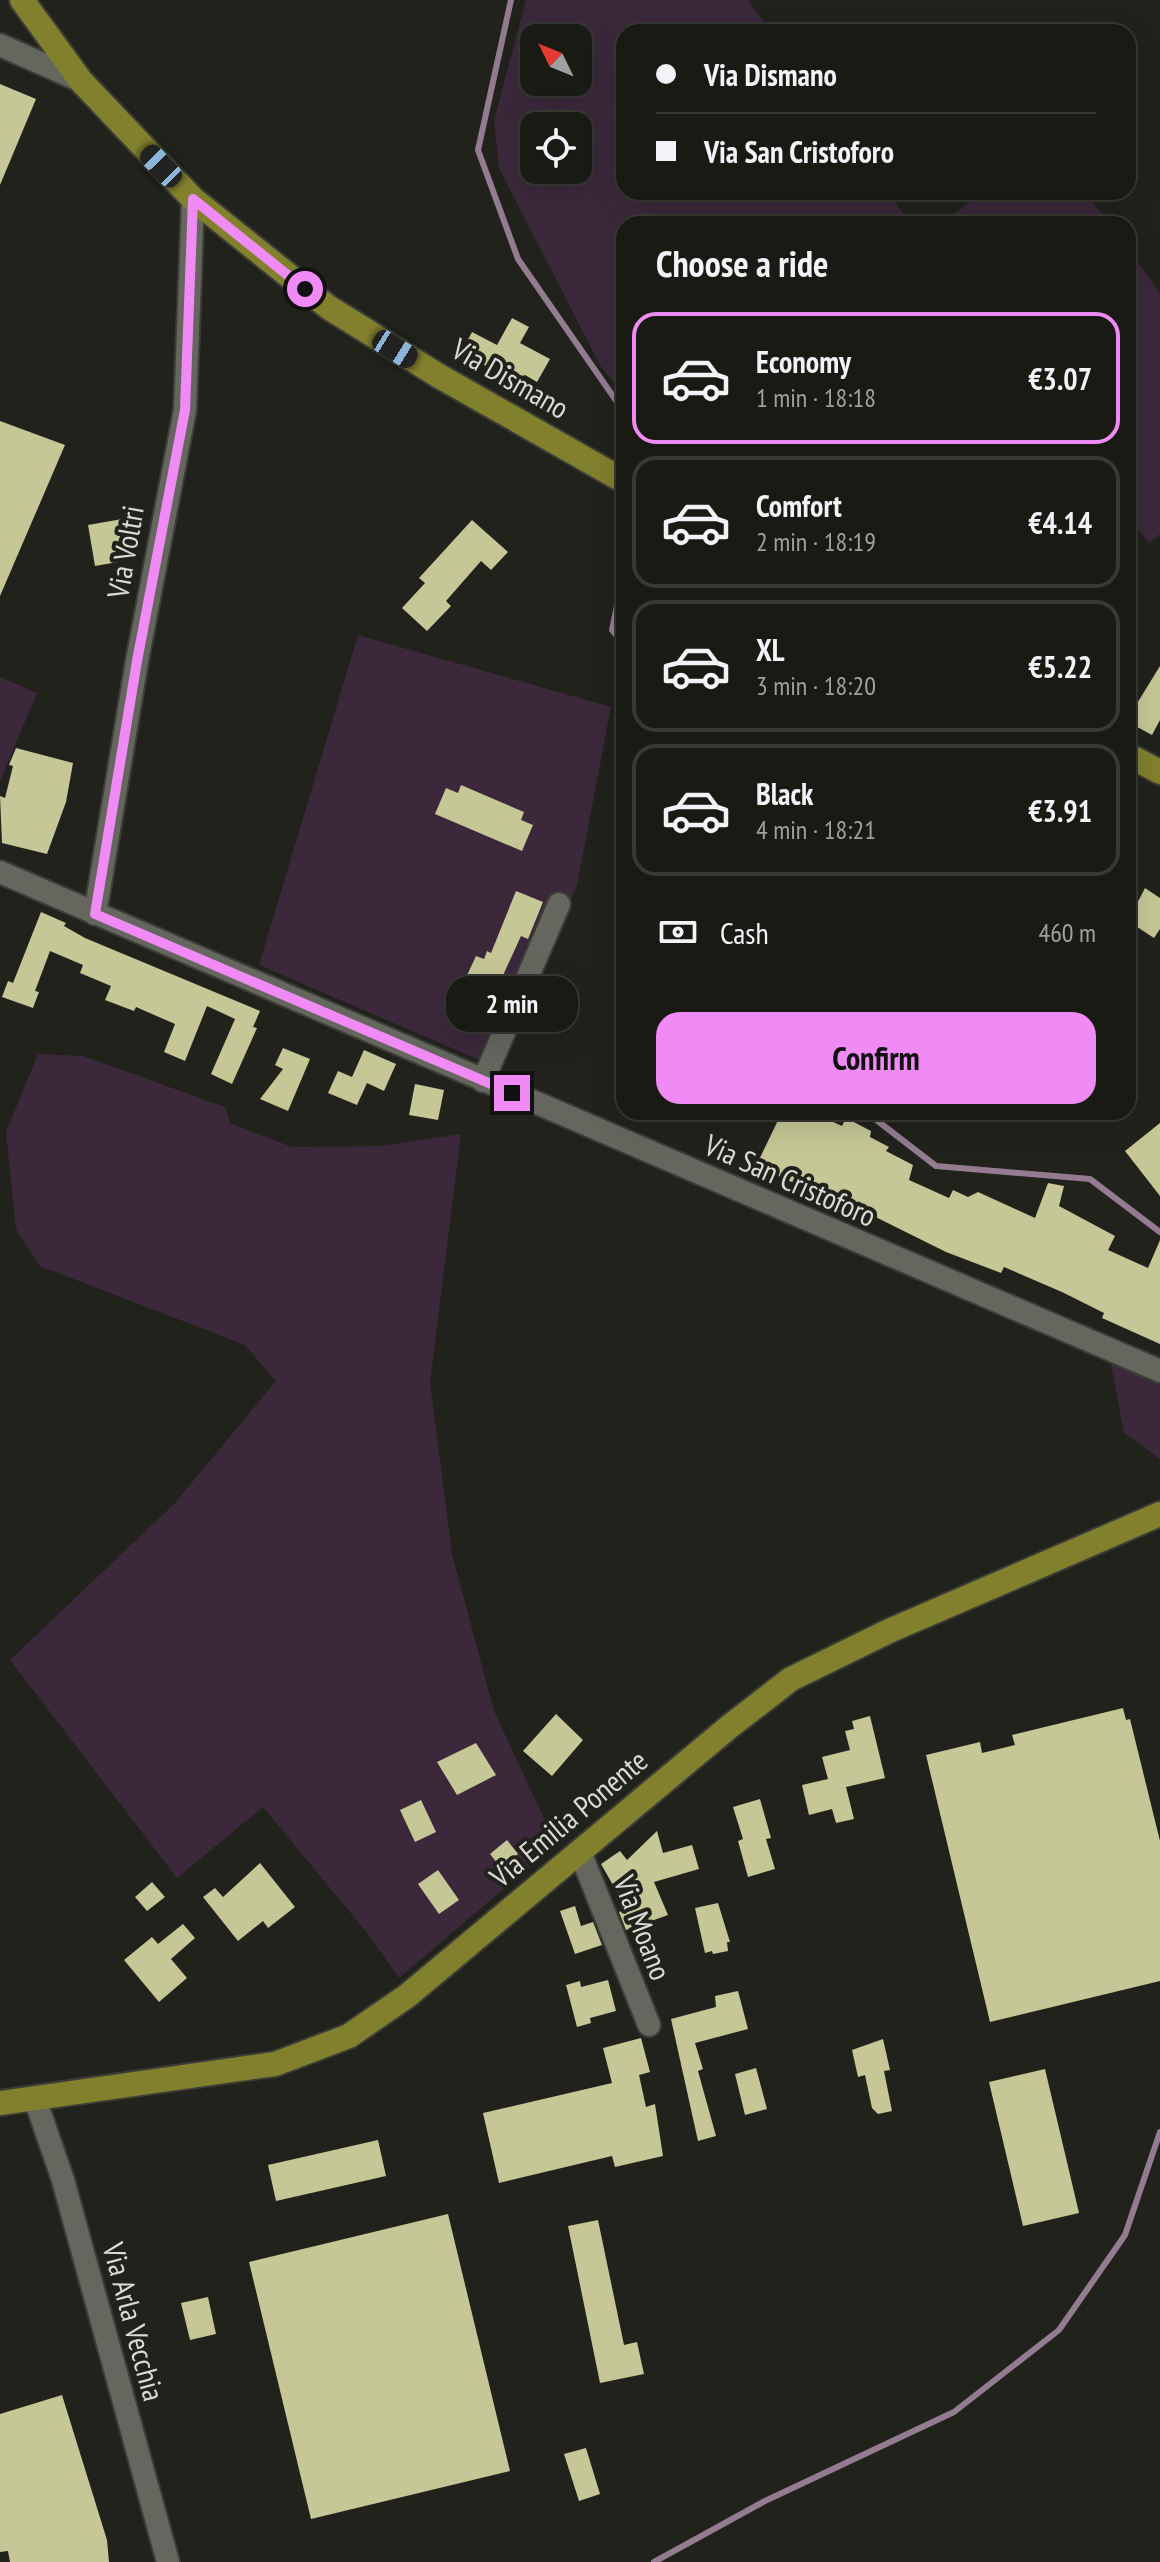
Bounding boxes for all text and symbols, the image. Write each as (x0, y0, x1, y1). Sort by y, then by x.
north arrow (520, 24, 592, 96)
map controls (520, 24, 592, 184)
text: Via Dismano (704, 55, 837, 94)
button: locate (520, 112, 592, 184)
text: Via San Cristoforo (704, 132, 894, 171)
car (136, 140, 186, 192)
text: Choose a ride (656, 240, 828, 287)
route start (287, 271, 323, 307)
car (368, 326, 422, 372)
street label: Via Dismano (444, 328, 576, 427)
icon: car (660, 342, 732, 414)
text: Economy (756, 342, 851, 381)
text: €3.07 (1028, 359, 1092, 398)
text: 1 min · 18:18 (756, 381, 876, 414)
icon: car (660, 486, 732, 558)
text: Comfort (756, 486, 842, 525)
street label: Via Voltri (97, 502, 152, 602)
text: €4.14 (1028, 503, 1092, 542)
text: 2 min · 18:19 (756, 525, 876, 558)
icon: car (660, 630, 732, 702)
text: XL (756, 630, 785, 669)
text: €5.22 (1028, 647, 1092, 686)
text: 3 min · 18:20 (756, 669, 876, 702)
icon: car (660, 774, 732, 846)
text: Black (756, 774, 813, 813)
text: €3.91 (1028, 791, 1092, 830)
text: 4 min · 18:21 (756, 813, 876, 846)
icon: cash (656, 910, 700, 954)
text: Cash (720, 913, 769, 952)
text: 460 m (1038, 916, 1096, 949)
callout: 2 min (446, 977, 578, 1033)
text: 2 min (486, 987, 538, 1020)
button: Confirm (656, 1012, 1096, 1104)
route end (494, 1075, 530, 1111)
street label: Via San Cristoforo (698, 1124, 882, 1235)
street label: Via Emilia Ponente (480, 1740, 655, 1896)
street label: Via Moano (605, 1869, 681, 1985)
street label: Via Arla Vecchia (94, 2237, 174, 2405)

